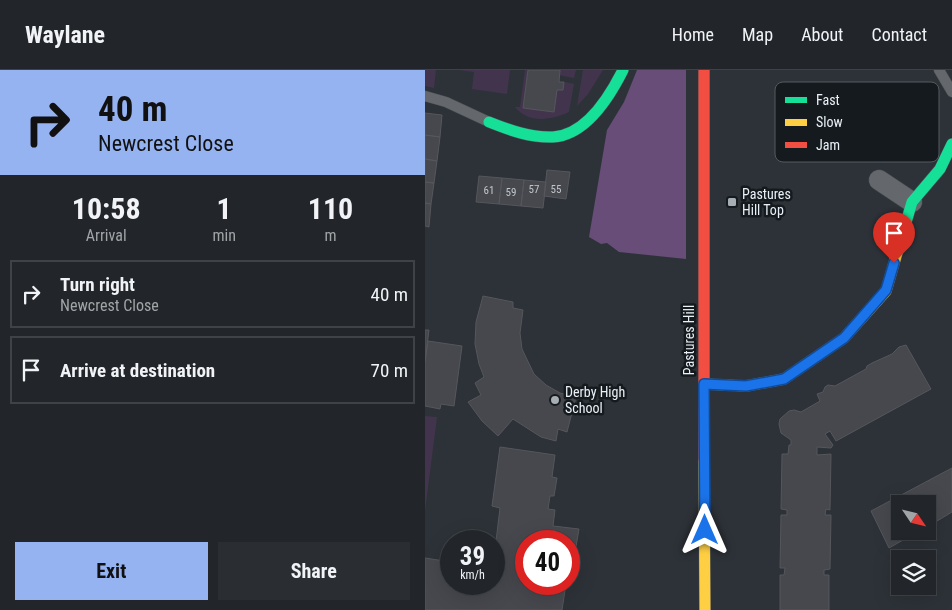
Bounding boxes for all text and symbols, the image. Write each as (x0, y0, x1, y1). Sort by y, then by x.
text: Waylane (25, 21, 105, 49)
text: Home (672, 24, 714, 45)
text: Map (742, 24, 773, 45)
text: About (801, 24, 843, 45)
text: Contact (871, 24, 927, 45)
legend (775, 82, 939, 162)
text: 40 m (98, 89, 167, 130)
icon: right (15, 90, 80, 155)
text: Fast (816, 92, 840, 108)
text: Slow (816, 114, 843, 130)
text: Newcrest Close (98, 131, 234, 156)
text: Jam (816, 137, 840, 153)
house number: 57 (529, 183, 539, 196)
house number: 55 (551, 183, 561, 196)
house number: 61 (484, 184, 494, 197)
house number: 59 (506, 186, 516, 199)
place label: Pastures Hill Top (742, 186, 791, 218)
text: 10:58 (72, 191, 141, 226)
text: 1 (217, 191, 232, 226)
text: 110 (308, 191, 353, 226)
marker: Pastures Hill Top (726, 196, 738, 208)
pin (873, 212, 915, 263)
icon: arrive (880, 219, 908, 247)
text: Arrival (86, 226, 127, 245)
text: min (212, 226, 236, 245)
text: m (324, 226, 336, 245)
text: Turn right (60, 273, 135, 296)
icon: right (17, 280, 45, 308)
text: 40 m (371, 283, 408, 306)
text: Newcrest Close (60, 296, 159, 315)
street label: Pastures Hill (681, 305, 697, 375)
icon: arrive (17, 356, 45, 384)
text: Arrive at destination (60, 359, 215, 382)
text: 70 m (371, 359, 408, 382)
place label: Derby High School (565, 384, 625, 416)
marker: Derby High School (549, 394, 561, 406)
north arrow (891, 495, 936, 540)
map controls (891, 495, 936, 595)
position arrow (678, 503, 730, 555)
speed limit sign: 40 (515, 530, 580, 595)
button: Exit (15, 542, 208, 600)
button: Share (218, 542, 410, 600)
text: 39 (460, 542, 485, 571)
button: layers (891, 550, 936, 595)
text: km/h (460, 568, 485, 582)

